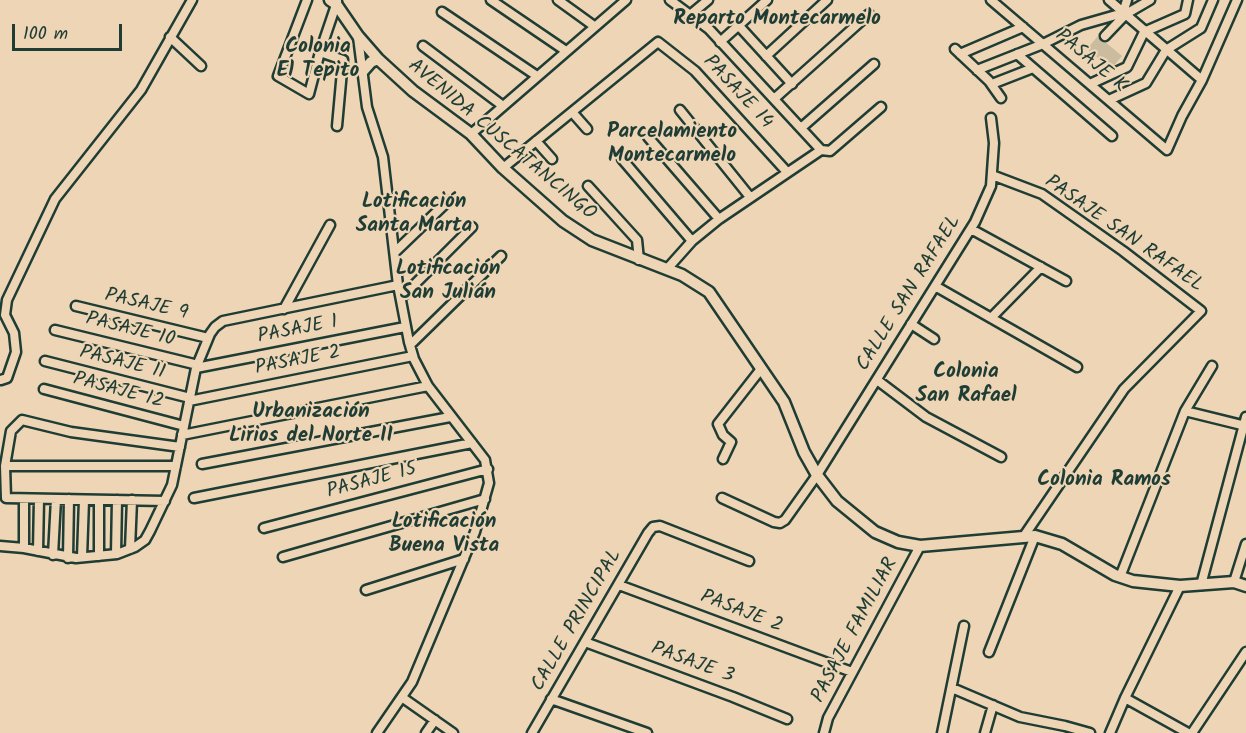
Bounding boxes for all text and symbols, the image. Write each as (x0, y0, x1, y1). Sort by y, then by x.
district label: Reparto Montecarmelo (673, 7, 881, 33)
scale bar (15, 12, 124, 50)
text: 100 m (23, 20, 68, 49)
street label: PASAJE K (1049, 25, 1131, 99)
district label: Colonia El Tepito (277, 35, 359, 85)
street label: PASAJE 14 (697, 51, 777, 135)
street label: AVENIDA CUSCATANCINGO (402, 55, 600, 227)
district label: Parcelamiento Montecarmelo (607, 120, 737, 170)
street label: PASAJE SAN RAFAEL (1039, 171, 1207, 299)
district label: Lotificación Santa Marta (356, 190, 472, 240)
street label: CALLE SAN RAFAEL (852, 212, 968, 376)
district label: Lotificación San Julián (396, 257, 500, 307)
street label: PASAJE 9 (102, 285, 190, 327)
street label: PASAJE 10 (83, 308, 177, 354)
street label: PASAJE 1 (256, 311, 340, 351)
street label: PASAJE 11 (77, 342, 167, 386)
street label: PASAJE 2 (253, 342, 343, 382)
district label: Colonia San Rafael (915, 360, 1017, 410)
street label: PASAJE 12 (70, 368, 166, 416)
district label: Urbanización Lirios del Norte II (229, 400, 393, 450)
street label: PASAJE 15 (325, 459, 419, 505)
district label: Colonia Ramos (1037, 468, 1171, 494)
district label: Lotificación Buena Vista (389, 510, 499, 560)
street label: CALLE PRINCIPAL (528, 546, 628, 696)
street label: PASAJE FAMILIAR (808, 555, 904, 707)
street label: PASAJE 2 (696, 586, 786, 640)
street label: PASAJE 3 (647, 638, 737, 690)

